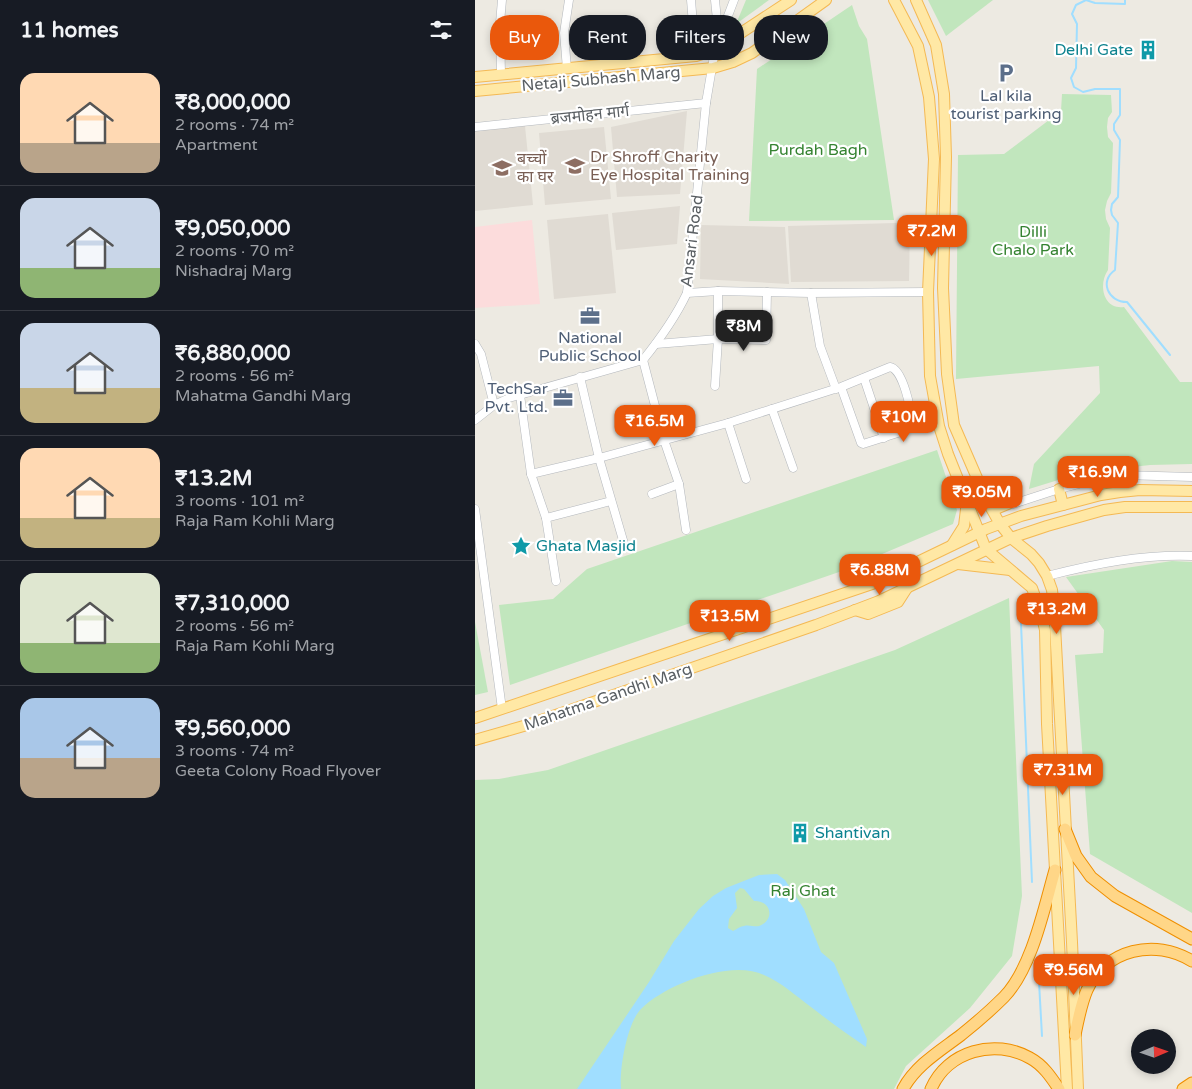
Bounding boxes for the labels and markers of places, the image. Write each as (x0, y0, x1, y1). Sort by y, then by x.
building icon: Delhi Gate (1137, 39, 1159, 61)
place label: Delhi Gate (1054, 40, 1133, 60)
parking icon: Lal kila tourist parking (995, 62, 1017, 84)
place label: Lal kila tourist parking (950, 86, 1062, 124)
place label: Dr Shroff Charity Eye Hospital Training (590, 147, 750, 185)
place label: बच्चों का घर (517, 149, 554, 187)
school or university icon: Dr Shroff Charity Eye Hospital Training (564, 155, 586, 177)
school or university icon: बच्चों का घर (491, 157, 513, 179)
pin: ₹7.2M (897, 214, 967, 257)
office icon: National Public School (579, 305, 601, 327)
pin: ₹8M (720, 310, 768, 352)
place label: National Public School (539, 328, 641, 366)
place label: TechSar Pvt. Ltd. (485, 379, 549, 417)
office icon: TechSar Pvt. Ltd. (552, 387, 574, 409)
pin: ₹10M (874, 400, 934, 443)
pin: ₹16.5M (614, 404, 696, 447)
pin: ₹16.9M (1057, 456, 1139, 498)
pin: ₹9.05M (941, 476, 1023, 518)
place icon: Ghata Masjid (510, 535, 532, 557)
place label: Ghata Masjid (536, 536, 636, 556)
pin: ₹6.88M (839, 554, 921, 596)
pin: ₹13.2M (1016, 592, 1098, 635)
pin: ₹13.5M (689, 600, 771, 642)
pin: ₹7.31M (1022, 754, 1104, 796)
building icon: Shantivan (789, 822, 811, 844)
place label: Shantivan (815, 823, 890, 843)
pin: ₹9.56M (1033, 954, 1115, 996)

